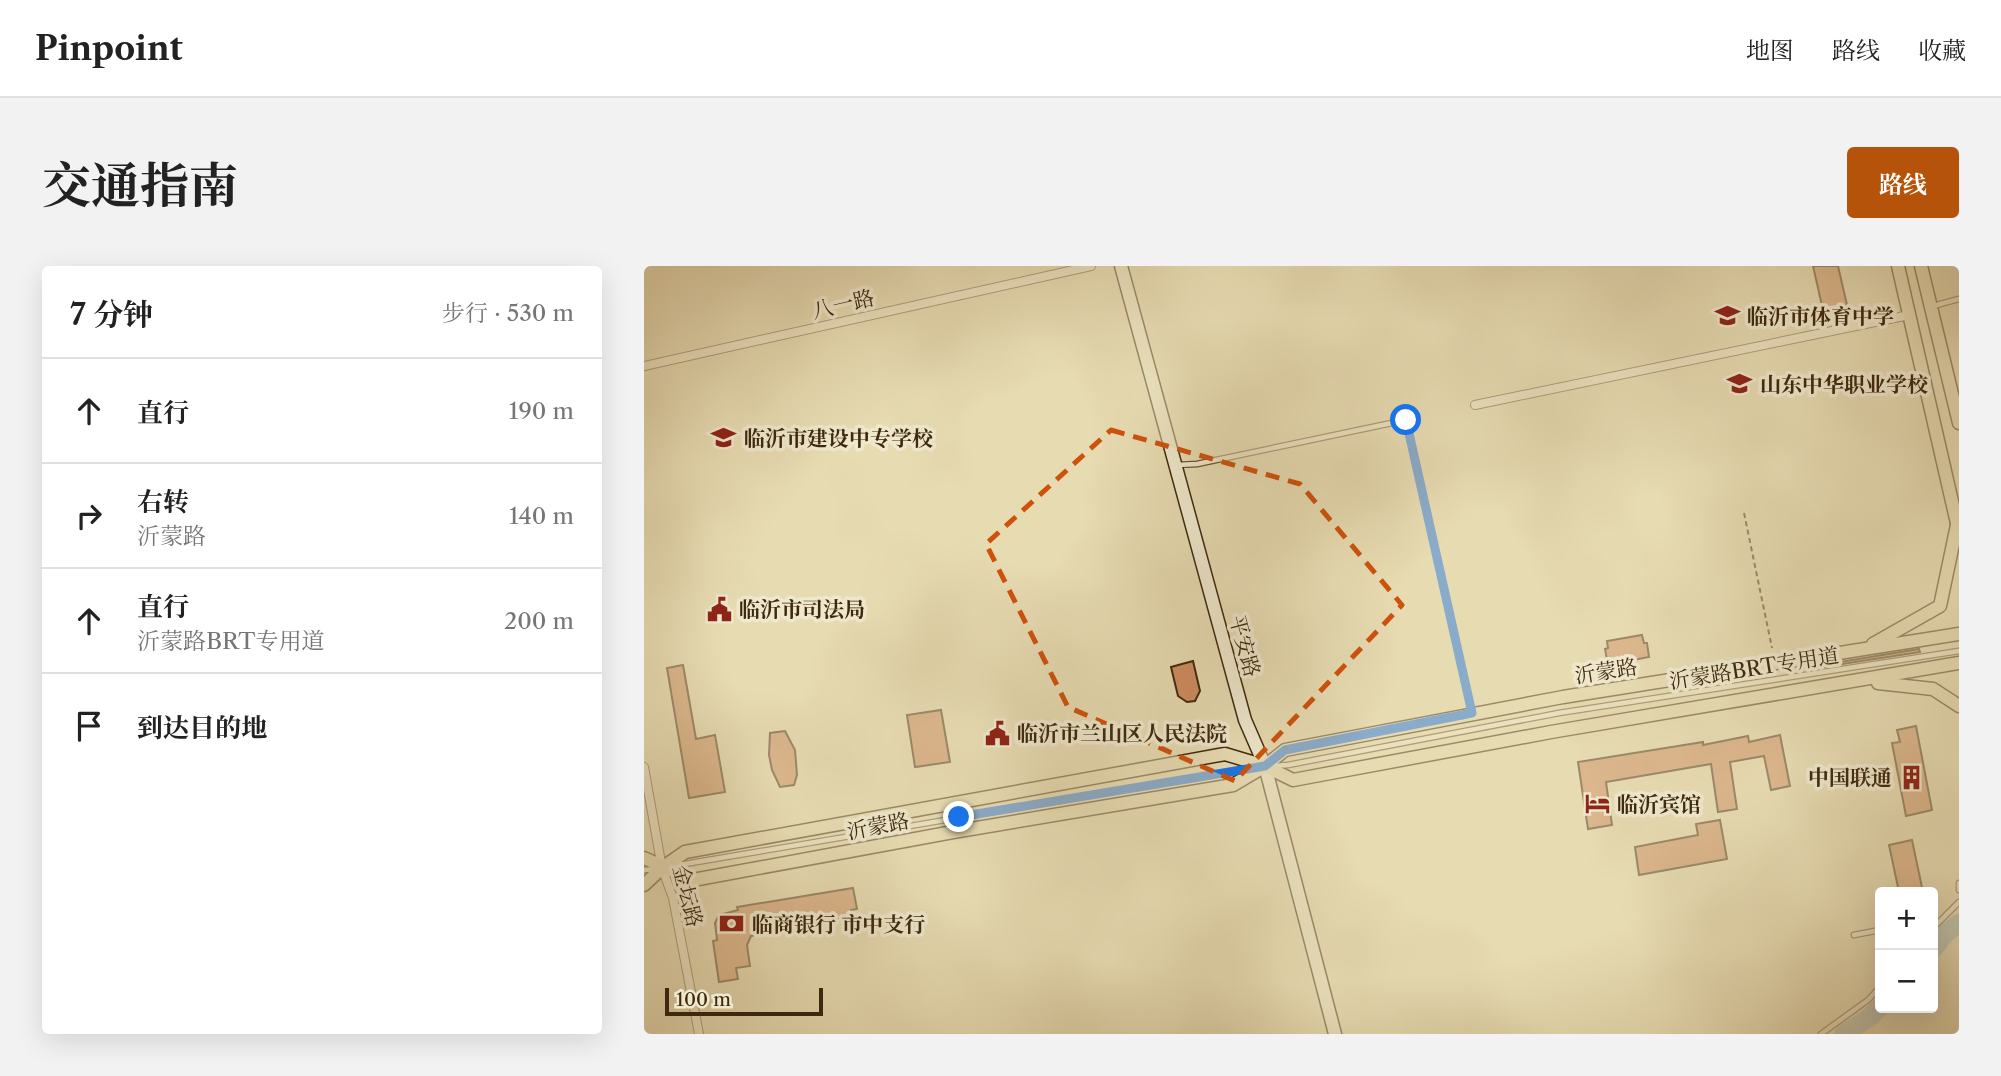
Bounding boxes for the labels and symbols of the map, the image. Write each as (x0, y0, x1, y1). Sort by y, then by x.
street label: 八一路 (809, 285, 877, 323)
school or university icon: 临沂市体育中学 (1713, 302, 1741, 330)
place label: 临沂市体育中学 (1747, 304, 1894, 329)
school or university icon: 山东中华职业学校 (1726, 370, 1754, 398)
place label: 山东中华职业学校 (1760, 372, 1928, 397)
route start (1390, 404, 1421, 435)
school or university icon: 临沂市建设中专学校 (710, 424, 738, 452)
place label: 临沂市建设中专学校 (744, 426, 933, 451)
public building icon: 临沂市司法局 (705, 595, 733, 623)
place label: 临沂市司法局 (739, 597, 865, 622)
street label: 平安路 (1225, 612, 1265, 680)
street label: 沂蒙路BRT专用道 (1667, 642, 1841, 694)
street label: 沂蒙路 (1573, 654, 1639, 688)
public building icon: 临沂市兰山区人民法院 (983, 719, 1011, 747)
place label: 临沂市兰山区人民法院 (1017, 721, 1227, 746)
building icon: 中国联通 (1898, 763, 1926, 791)
place label: 中国联通 (1808, 765, 1892, 790)
hotel icon: 临沂宾馆 (1583, 790, 1611, 818)
place label: 临沂宾馆 (1617, 792, 1701, 817)
route end (943, 801, 974, 832)
street label: 沂蒙路 (845, 808, 911, 844)
street label: 金坛路 (668, 862, 708, 930)
bank icon: 临商银行 市中支行 (718, 910, 746, 938)
place label: 临商银行 市中支行 (752, 912, 925, 937)
scale bar (665, 985, 822, 1017)

